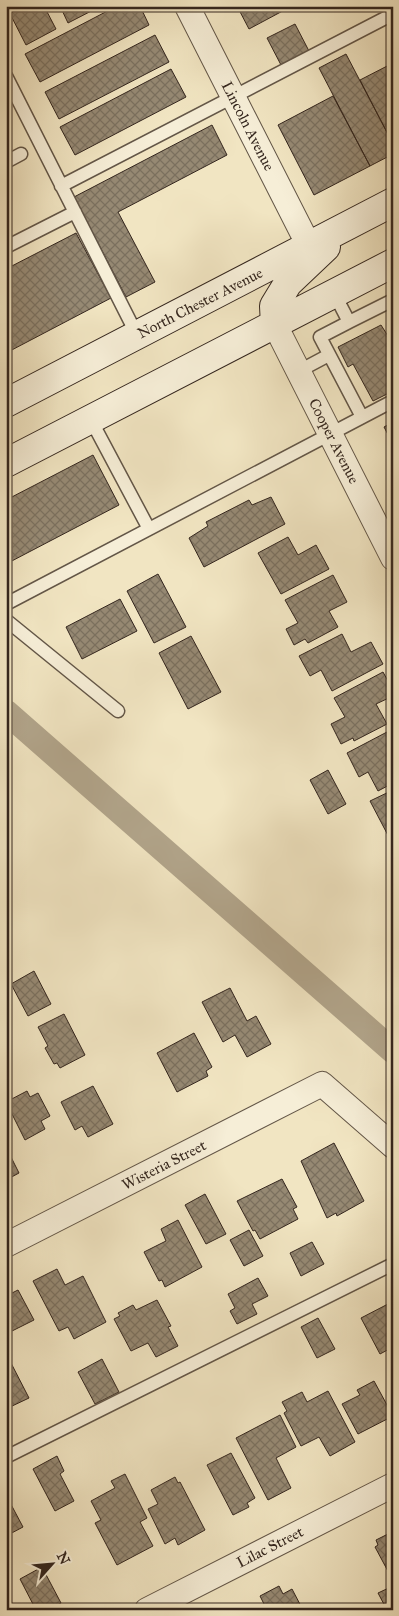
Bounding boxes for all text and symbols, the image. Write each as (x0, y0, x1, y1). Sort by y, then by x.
street label: Lincoln Avenue (218, 78, 278, 174)
street label: North Chester Avenue (134, 264, 266, 342)
street label: Cooper Avenue (305, 395, 363, 487)
street label: Wisteria Street (119, 1136, 210, 1194)
street label: Lilac Street (234, 1522, 307, 1571)
north arrow (28, 1538, 78, 1588)
text: N (53, 1549, 73, 1568)

